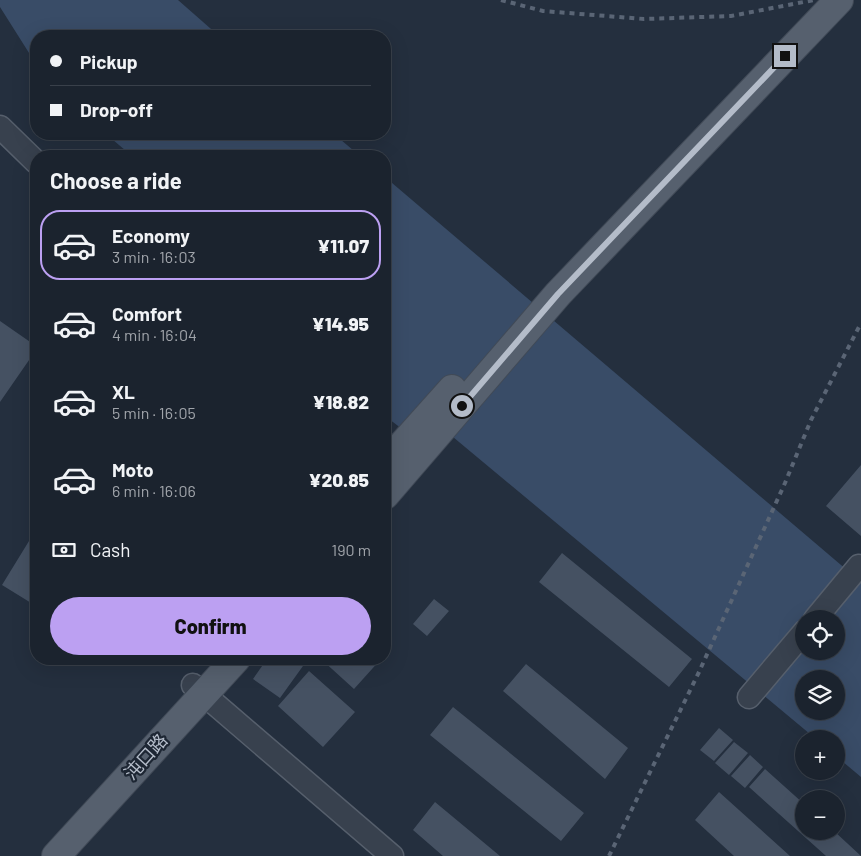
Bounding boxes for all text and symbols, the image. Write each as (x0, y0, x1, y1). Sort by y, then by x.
route end (774, 45, 796, 67)
text: Pickup (80, 50, 138, 73)
text: Drop-off (80, 98, 153, 121)
text: Choose a ride (50, 167, 182, 193)
icon: car (52, 223, 97, 268)
text: Economy (112, 224, 190, 247)
text: ¥11.07 (317, 234, 369, 257)
text: 3 min · 16:03 (112, 247, 196, 266)
icon: car (52, 301, 97, 346)
text: Comfort (112, 302, 182, 325)
text: ¥14.95 (312, 312, 369, 335)
text: 4 min · 16:04 (112, 325, 197, 344)
icon: car (52, 379, 97, 424)
text: XL (112, 380, 135, 403)
text: ¥18.82 (313, 390, 369, 413)
route start (451, 395, 473, 417)
text: 5 min · 16:05 (112, 403, 196, 422)
icon: car (52, 457, 97, 502)
text: Moto (112, 458, 154, 481)
text: ¥20.85 (308, 468, 369, 491)
text: 6 min · 16:06 (112, 481, 196, 500)
icon: cash (50, 536, 78, 564)
text: Cash (90, 538, 131, 561)
text: 190 m (332, 540, 371, 559)
button: Confirm (50, 597, 371, 655)
map controls (795, 610, 845, 840)
button: locate (795, 610, 845, 660)
button: layers (795, 670, 845, 720)
street label: 沌口路 (119, 729, 171, 784)
button: + (795, 730, 845, 780)
button: − (795, 790, 845, 840)

